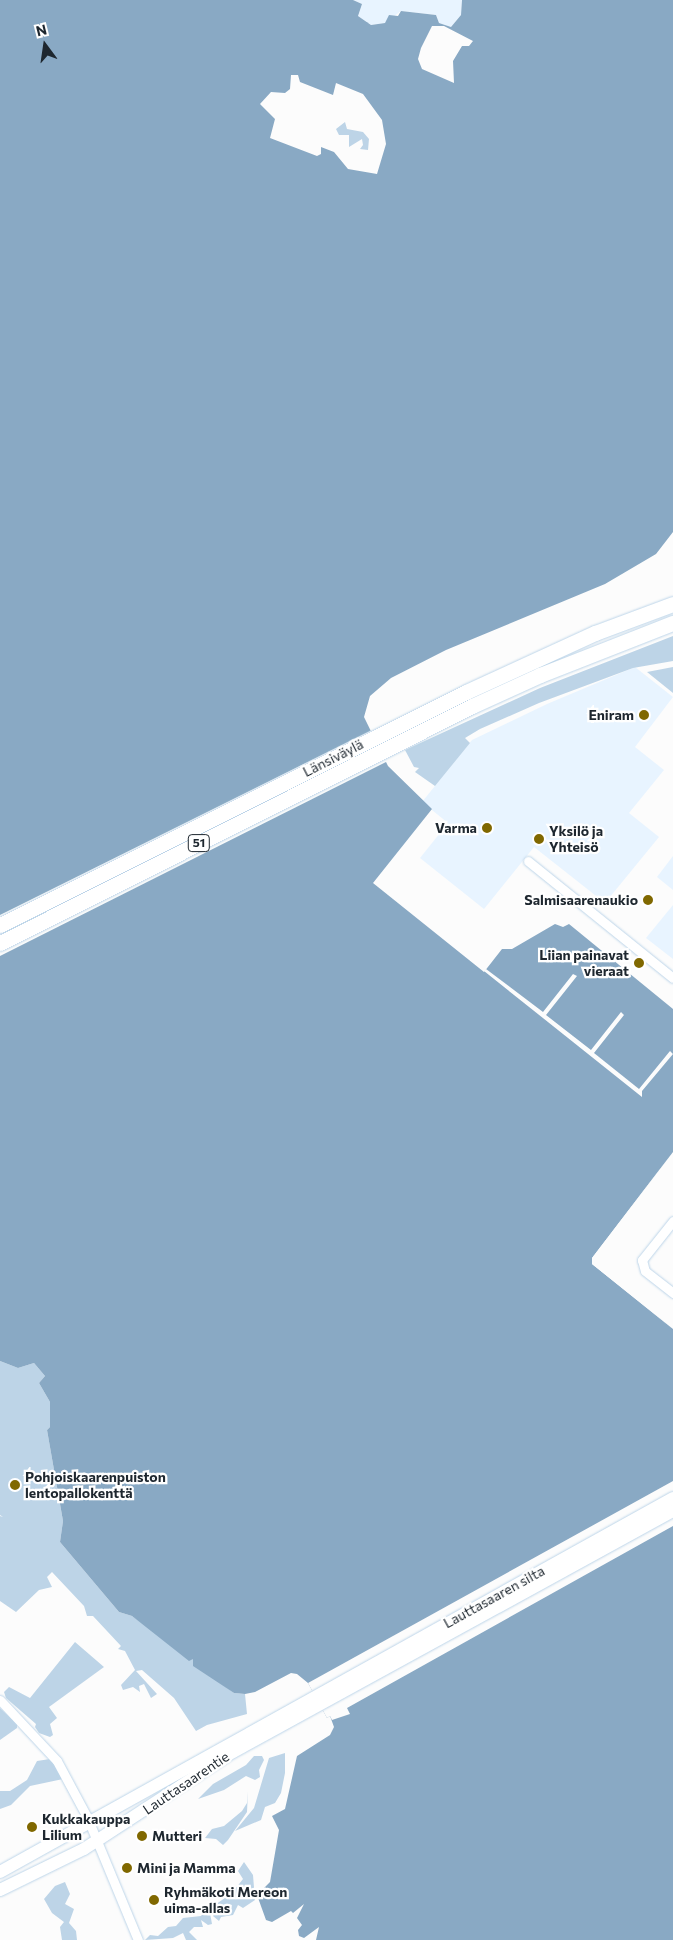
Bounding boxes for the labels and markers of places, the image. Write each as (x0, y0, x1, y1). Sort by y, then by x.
place label: Eniram (588, 707, 634, 723)
marker: Eniram (638, 709, 650, 721)
place label: Varma (435, 820, 477, 836)
marker: Varma (481, 822, 493, 834)
place label: Yksilö ja Yhteisö (549, 823, 603, 856)
marker: Yksilö ja Yhteisö (533, 833, 545, 845)
place label: Salmisaarenaukio (524, 892, 638, 908)
marker: Salmisaarenaukio (642, 894, 654, 906)
place label: Liian painavat vieraat (539, 947, 629, 980)
marker: Liian painavat vieraat (633, 957, 645, 969)
place label: Pohjoiskaarenpuiston lentopallokenttä (25, 1469, 166, 1501)
marker: Pohjoiskaarenpuiston lentopallokenttä (9, 1479, 21, 1491)
place label: Kukkakauppa Lilium (42, 1811, 130, 1844)
marker: Kukkakauppa Lilium (26, 1821, 38, 1833)
place label: Mutteri (152, 1828, 202, 1844)
marker: Mutteri (136, 1830, 148, 1842)
place label: Mini ja Mamma (137, 1860, 236, 1876)
marker: Mini ja Mamma (121, 1862, 133, 1874)
place label: Ryhmäkoti Mereon uima-allas (164, 1884, 287, 1916)
marker: Ryhmäkoti Mereon uima-allas (148, 1894, 160, 1906)

